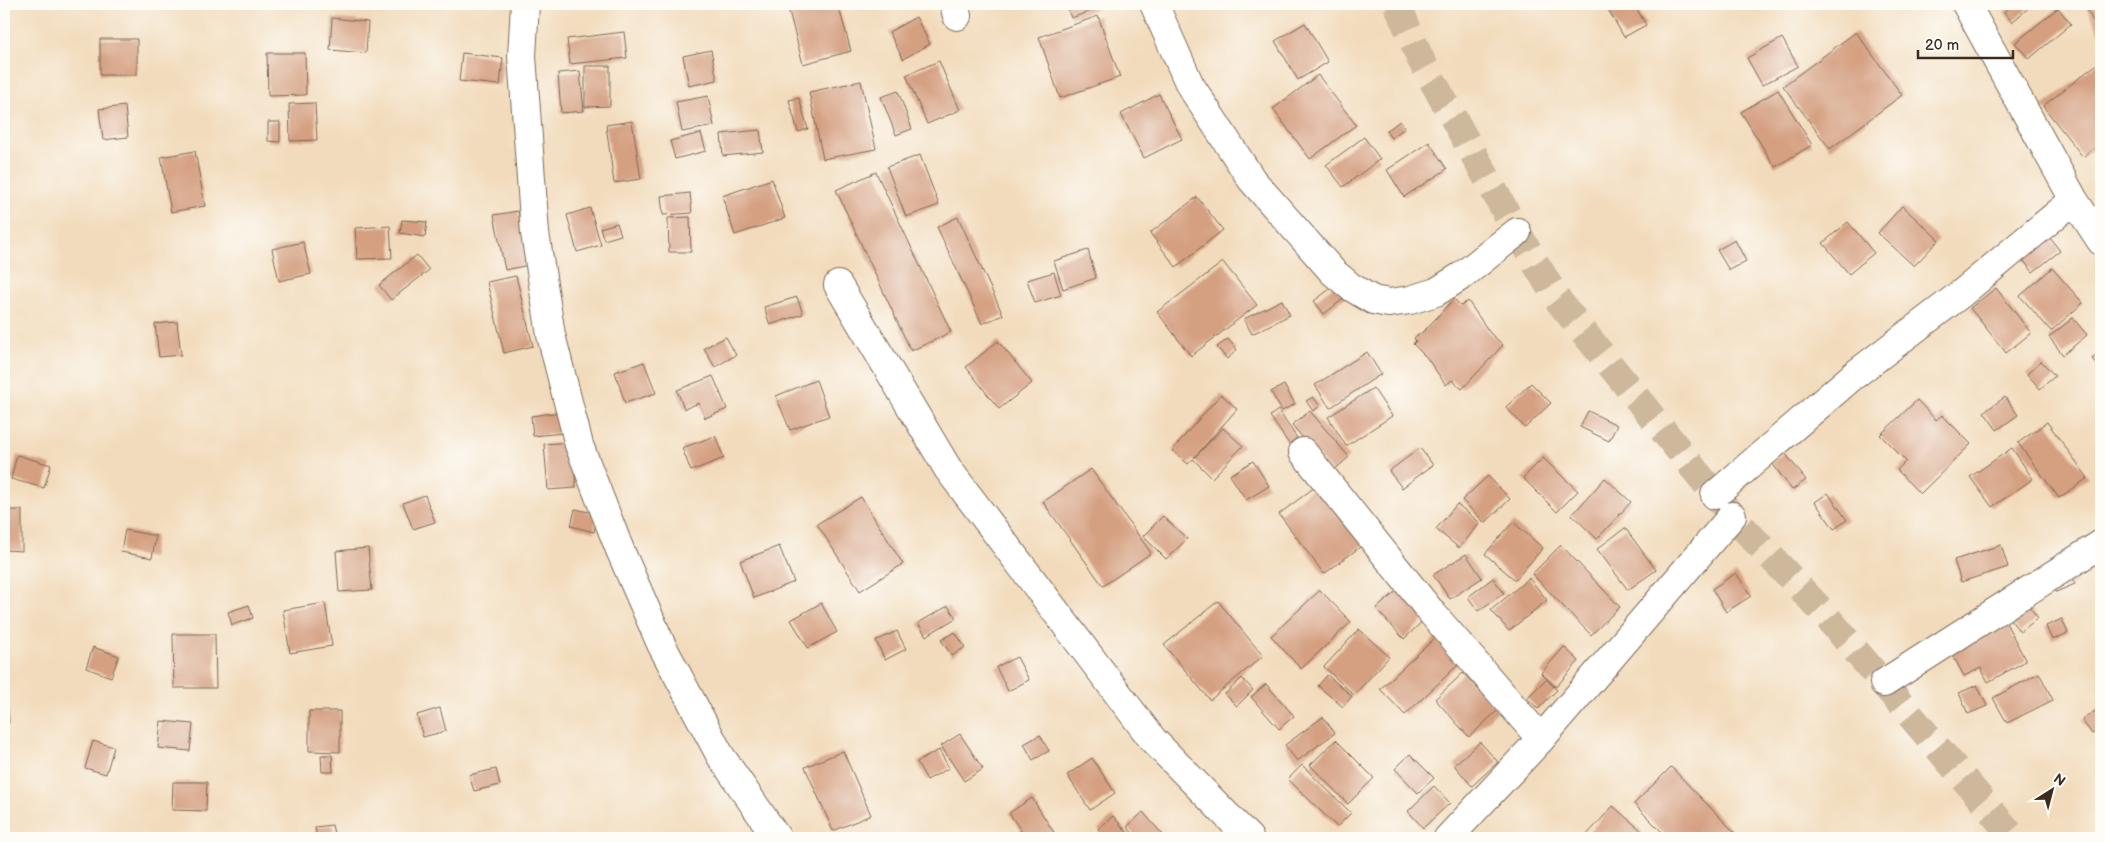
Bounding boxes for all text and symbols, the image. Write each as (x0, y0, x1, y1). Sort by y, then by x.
scale bar (1918, 28, 2012, 60)
text: 20 m (1925, 36, 1959, 55)
north arrow (2028, 764, 2078, 814)
text: N (2050, 770, 2069, 790)

